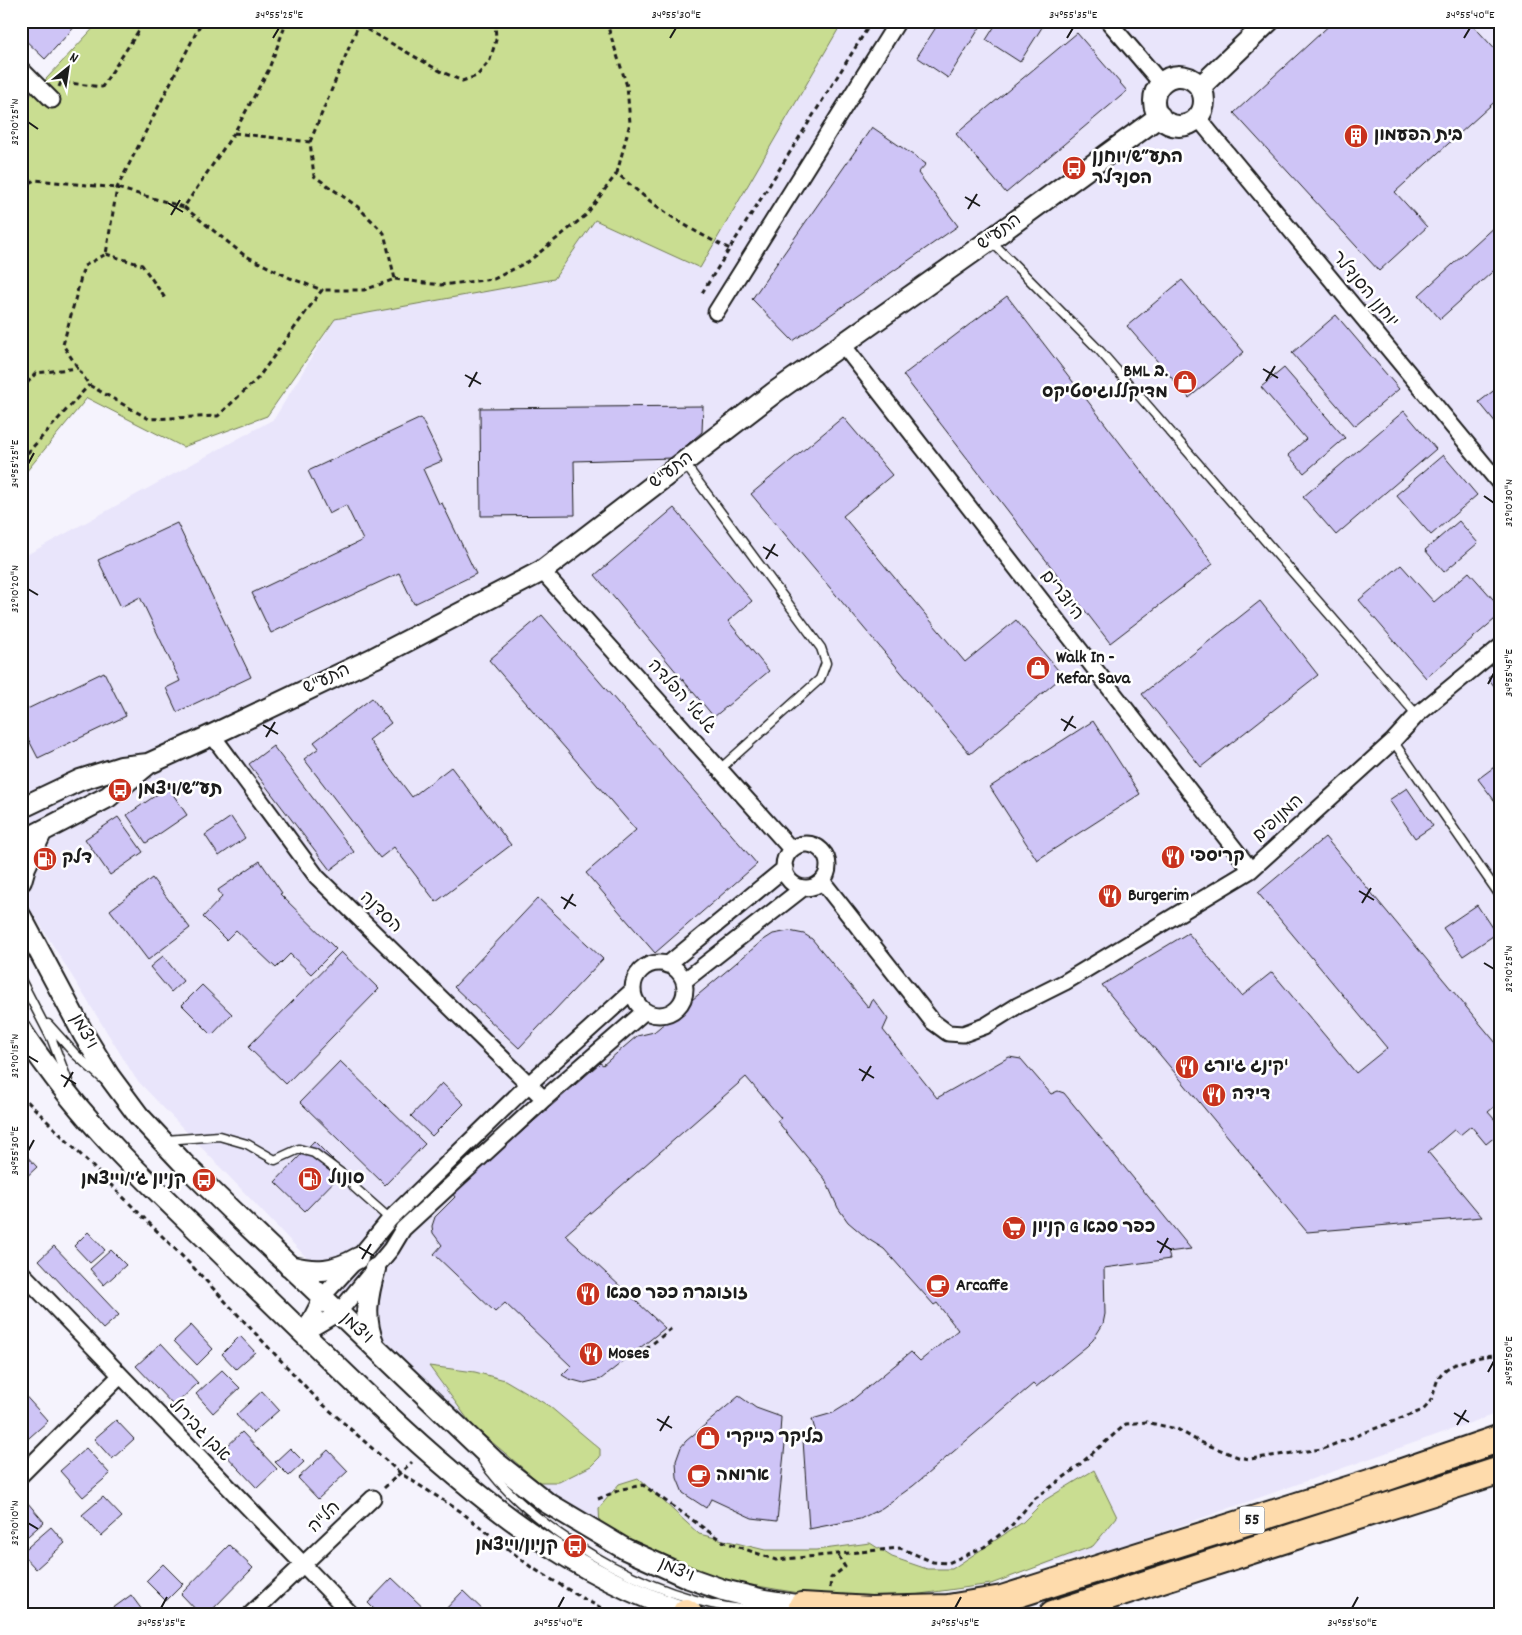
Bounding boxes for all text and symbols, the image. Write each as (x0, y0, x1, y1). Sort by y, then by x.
text: 34°55'25"E (255, 7, 304, 24)
text: 34°55'30"E (651, 7, 701, 24)
text: 34°55'35"E (1049, 7, 1098, 24)
text: 34°55'40"E (1446, 7, 1495, 24)
north arrow (42, 42, 92, 92)
text: N (66, 48, 82, 69)
text: 32°10'25"N (7, 98, 24, 145)
building icon: בית הפעמון (1343, 123, 1369, 149)
place label: בית הפעמון (1374, 124, 1463, 149)
place label: התע״ש/יוחנן הסנדלר (1092, 146, 1183, 192)
bus stop icon: התע״ש/יוחנן הסנדלר (1061, 155, 1087, 181)
street label: התע"ש (973, 208, 1027, 258)
street label: יוחנן הסנדלר (1324, 246, 1404, 334)
place label: BML ב. מדיקללוגיסטיקס (1042, 360, 1168, 406)
shop icon: BML ב. מדיקללוגיסטיקס (1172, 369, 1198, 395)
text: 34°55'25"E (7, 439, 24, 488)
street label: התע"ש (645, 446, 699, 496)
text: 32°10'30"N (1501, 479, 1518, 527)
text: 32°10'20"N (7, 565, 24, 613)
street label: היוצרים (1033, 566, 1089, 626)
place label: Walk In - Kefar Sava (1056, 646, 1131, 692)
text: 34°55'45"E (1501, 649, 1518, 697)
street label: גלגלי הפלדה (641, 654, 721, 740)
shop icon: Walk In - Kefar Sava (1025, 655, 1051, 681)
street label: התע"ש (299, 658, 355, 702)
bus stop icon: תע״ש/ויצמן (107, 777, 133, 803)
place label: תע״ש/ויצמן (138, 778, 222, 803)
street label: המנופים (1248, 789, 1310, 849)
restaurant icon: קריספי (1160, 844, 1186, 870)
place label: קריספי (1190, 845, 1245, 870)
fuel station icon: דלק (32, 846, 58, 872)
place label: דלק (62, 847, 92, 872)
restaurant icon: Burgerim (1097, 883, 1123, 909)
place label: Burgerim (1128, 884, 1189, 909)
street label: הסדנה (353, 886, 407, 940)
text: 32°10'25"N (1501, 945, 1518, 992)
street label: ויצמן (63, 1010, 103, 1054)
text: 32°10'15"N (7, 1034, 24, 1078)
restaurant icon: קינג ג'ורג' (1174, 1054, 1200, 1080)
place label: קינג ג'ורג' (1204, 1055, 1288, 1080)
restaurant icon: דידה (1201, 1082, 1227, 1108)
place label: דידה (1232, 1083, 1270, 1108)
text: 34°55'30"E (7, 1126, 24, 1176)
fuel station icon: סונול (297, 1166, 323, 1192)
bus stop icon: קניון ג׳י/וייצמן (191, 1167, 217, 1193)
place label: סונול (328, 1167, 365, 1192)
place label: קניון ג׳י/וייצמן (81, 1168, 186, 1193)
supermarket icon: קניון G כפר סבא (1001, 1215, 1027, 1241)
place label: קניון G כפר סבא (1032, 1216, 1155, 1241)
cafe icon: Arcaffe (925, 1273, 951, 1299)
place label: Arcaffe (956, 1274, 1008, 1299)
restaurant icon: זוזוברה כפר סבא (575, 1281, 601, 1307)
place label: זוזוברה כפר סבא (606, 1282, 748, 1307)
street label: ויצמן (334, 1307, 378, 1351)
text: 34°55'50"E (1501, 1336, 1518, 1386)
restaurant icon: Moses (578, 1341, 604, 1367)
place label: Moses (608, 1342, 650, 1367)
street label: אבן גבירול (162, 1394, 236, 1468)
shop icon: בליקר בייקרי (695, 1425, 721, 1451)
place label: בליקר בייקרי (726, 1426, 824, 1451)
cafe icon: ארומה (686, 1463, 712, 1489)
place label: ארומה (716, 1464, 769, 1489)
street label: הל"ה (303, 1496, 347, 1540)
text: 32°10'10"N (7, 1500, 24, 1546)
road number: 55 (1240, 1506, 1264, 1534)
bus stop icon: קניון/וייצמן (562, 1533, 588, 1559)
place label: קניון/וייצמן (476, 1534, 558, 1559)
street label: ויצמן (654, 1552, 698, 1590)
text: 34°55'35"E (137, 1615, 186, 1632)
text: 34°55'40"E (534, 1615, 583, 1632)
text: 34°55'45"E (931, 1615, 979, 1632)
text: 34°55'50"E (1327, 1615, 1377, 1632)

